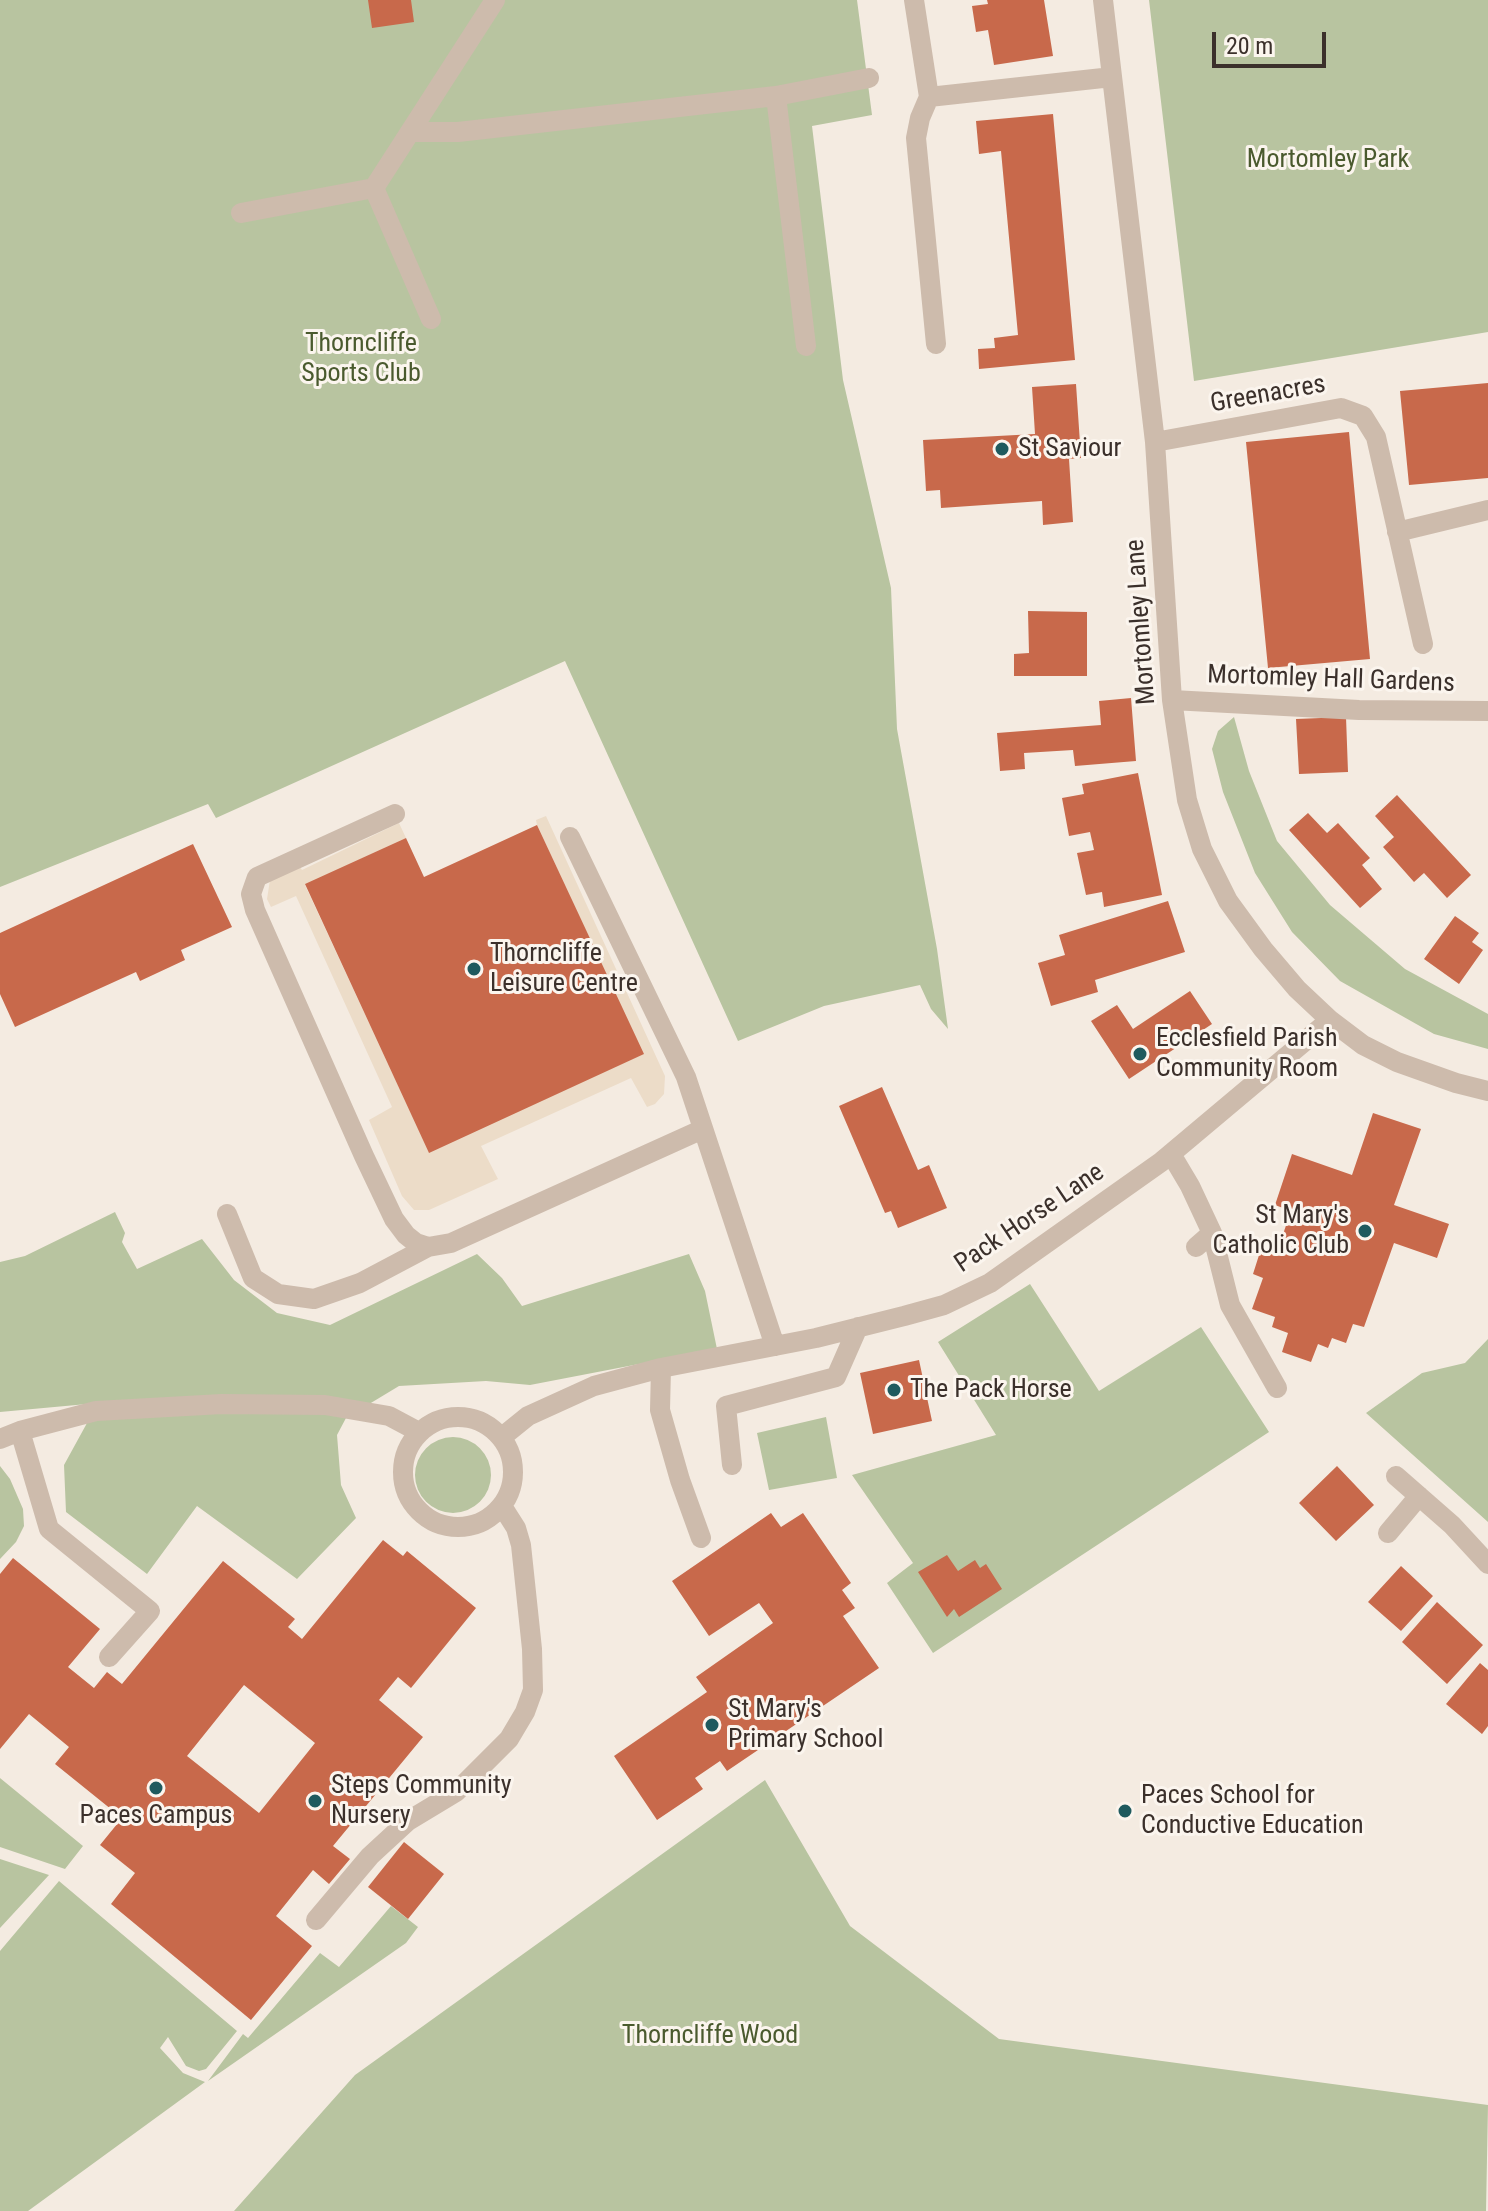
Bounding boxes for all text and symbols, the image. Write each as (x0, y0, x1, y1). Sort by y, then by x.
scale bar (1216, 16, 1330, 66)
text: 20 m (1226, 32, 1273, 60)
park label: Mortomley Park (1247, 144, 1409, 176)
park label: Thorncliffe Sports Club (301, 328, 421, 390)
street label: Greenacres (1208, 370, 1328, 420)
place label: St Saviour (1018, 433, 1122, 465)
marker: St Saviour (993, 440, 1011, 458)
street label: Mortomley Lane (1121, 538, 1163, 706)
street label: Mortomley Hall Gardens (1207, 660, 1455, 700)
place label: Thorncliffe Leisure Centre (490, 938, 638, 1000)
marker: Thorncliffe Leisure Centre (465, 960, 483, 978)
place label: Ecclesfield Parish Community Room (1156, 1023, 1338, 1084)
marker: Ecclesfield Parish Community Room (1131, 1045, 1149, 1063)
street label: Pack Horse Lane (950, 1158, 1110, 1280)
place label: St Mary's Catholic Club (1212, 1200, 1349, 1262)
marker: St Mary's Catholic Club (1356, 1222, 1374, 1240)
place label: The Pack Horse (910, 1374, 1072, 1406)
marker: The Pack Horse (885, 1381, 903, 1399)
place label: St Mary's Primary School (728, 1694, 883, 1756)
marker: St Mary's Primary School (703, 1716, 721, 1734)
place label: Steps Community Nursery (331, 1770, 512, 1832)
marker: Paces Campus (147, 1779, 165, 1797)
place label: Paces School for Conductive Education (1141, 1780, 1364, 1842)
marker: Steps Community Nursery (306, 1792, 324, 1810)
place label: Paces Campus (80, 1800, 232, 1832)
marker: Paces School for Conductive Education (1116, 1802, 1134, 1820)
park label: Thorncliffe Wood (622, 2020, 798, 2052)

